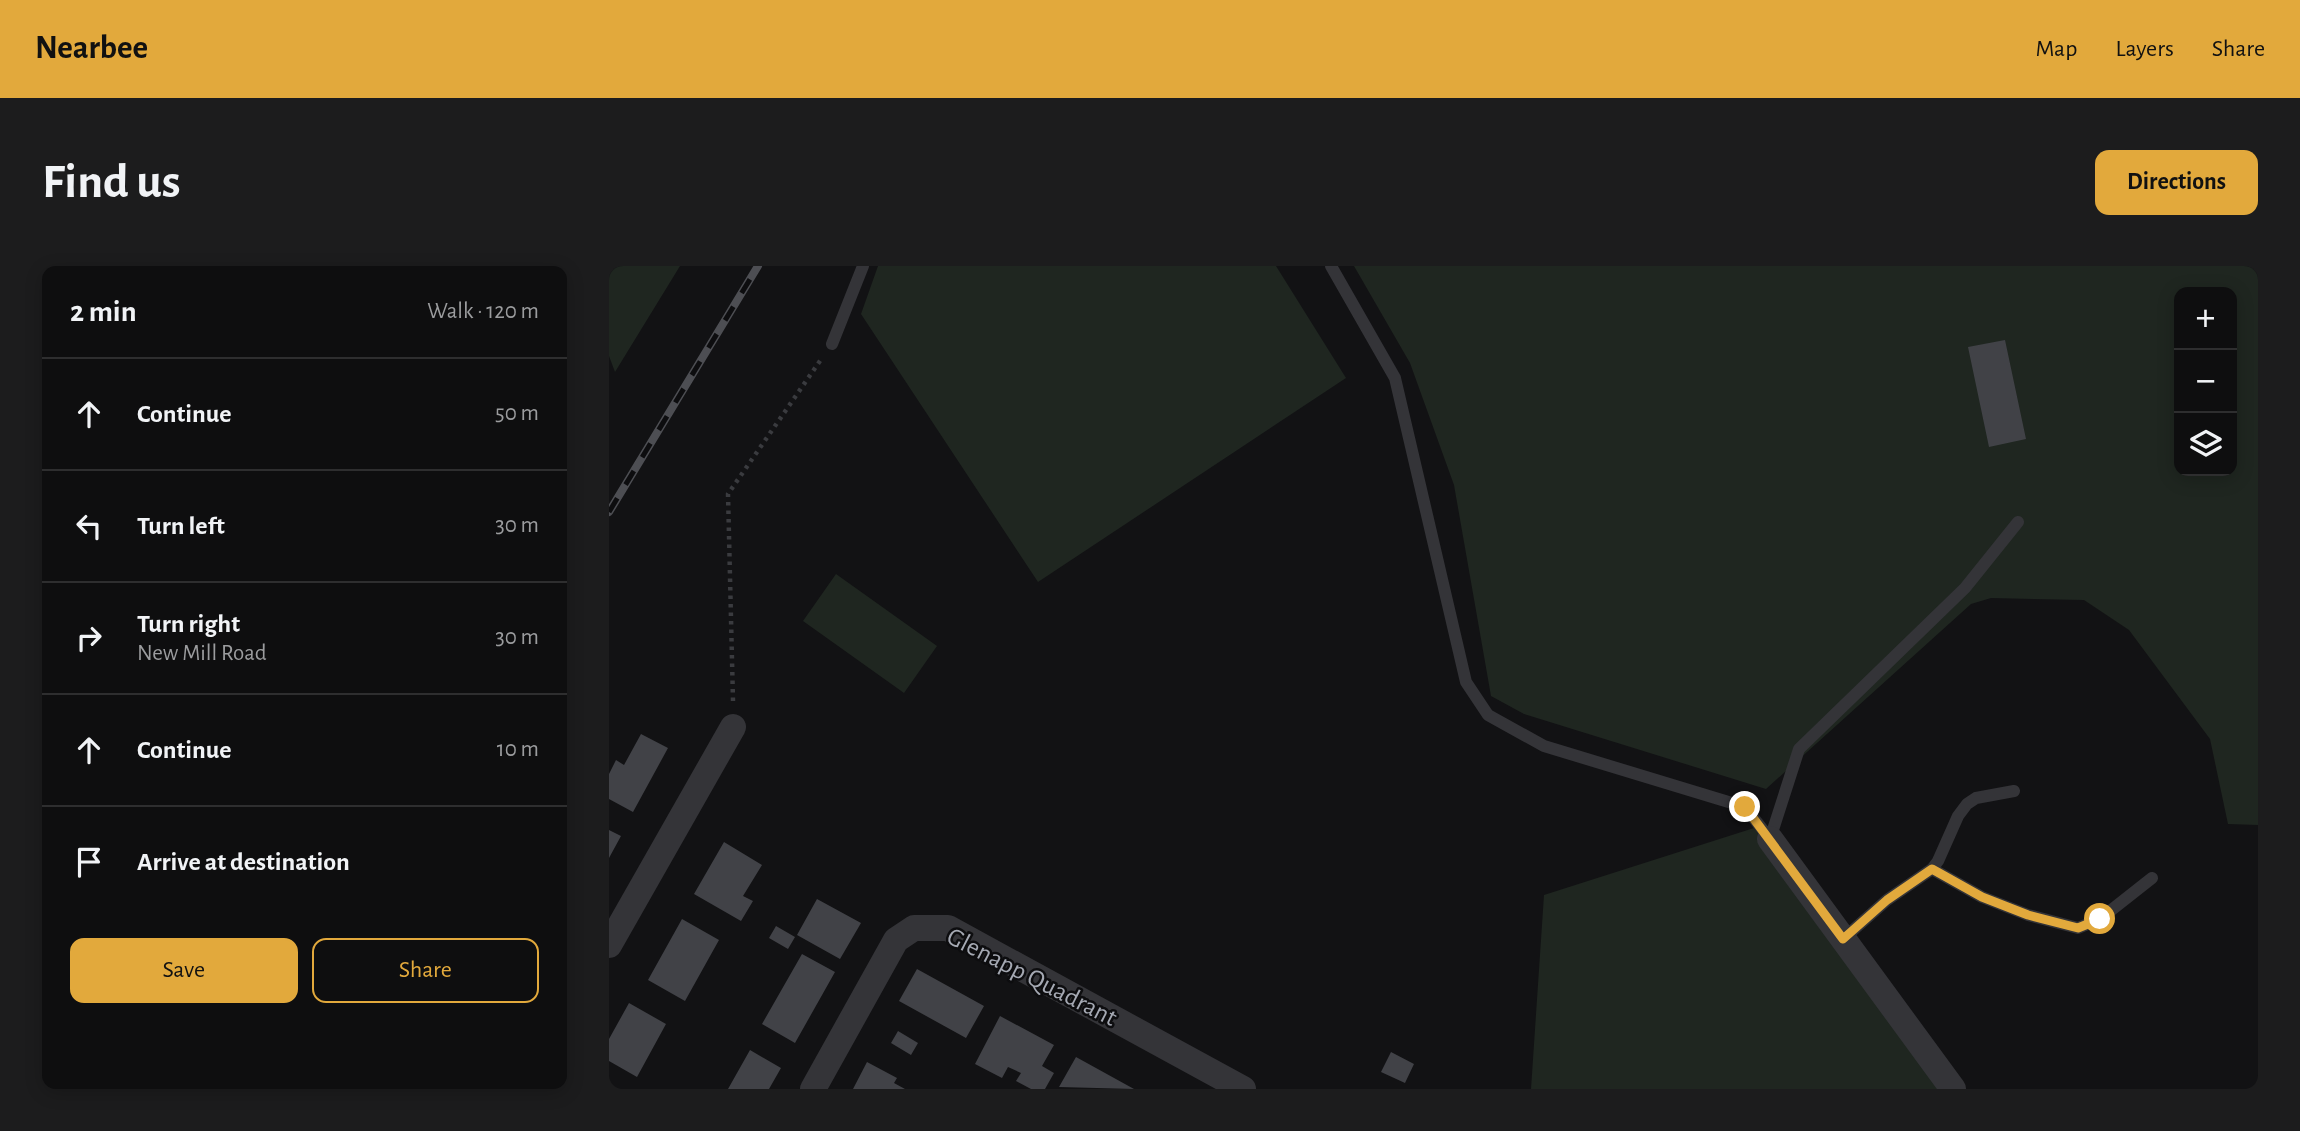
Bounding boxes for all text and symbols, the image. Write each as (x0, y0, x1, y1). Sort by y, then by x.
text: Nearbee (35, 32, 148, 65)
text: Map (2035, 37, 2077, 61)
text: Layers (2115, 37, 2174, 61)
text: Share (2212, 37, 2265, 61)
button: Directions (2095, 150, 2258, 215)
text: Find us (42, 158, 181, 207)
map controls (2174, 287, 2237, 476)
button: + (2174, 287, 2237, 350)
text: 2 min (70, 297, 137, 327)
text: Walk · 120 m (427, 300, 539, 323)
button: − (2174, 350, 2237, 413)
icon: ahead (70, 395, 108, 433)
text: Continue (137, 401, 232, 427)
text: 50 m (495, 402, 539, 425)
button: layers (2174, 413, 2237, 476)
icon: left (70, 507, 108, 545)
text: Turn left (137, 513, 225, 539)
text: 30 m (495, 514, 539, 537)
text: Turn right (137, 611, 240, 637)
icon: right (70, 619, 108, 657)
text: 30 m (495, 626, 539, 649)
text: New Mill Road (137, 642, 267, 665)
icon: ahead (70, 731, 108, 769)
text: Continue (137, 737, 232, 763)
text: 10 m (497, 738, 539, 761)
route end (1729, 791, 1760, 822)
icon: arrive (70, 843, 108, 881)
text: Arrive at destination (137, 849, 350, 875)
route start (2084, 903, 2115, 934)
street label: Glenapp Quadrant (943, 923, 1121, 1031)
button: Save (70, 938, 298, 1003)
button: Share (312, 938, 539, 1003)

